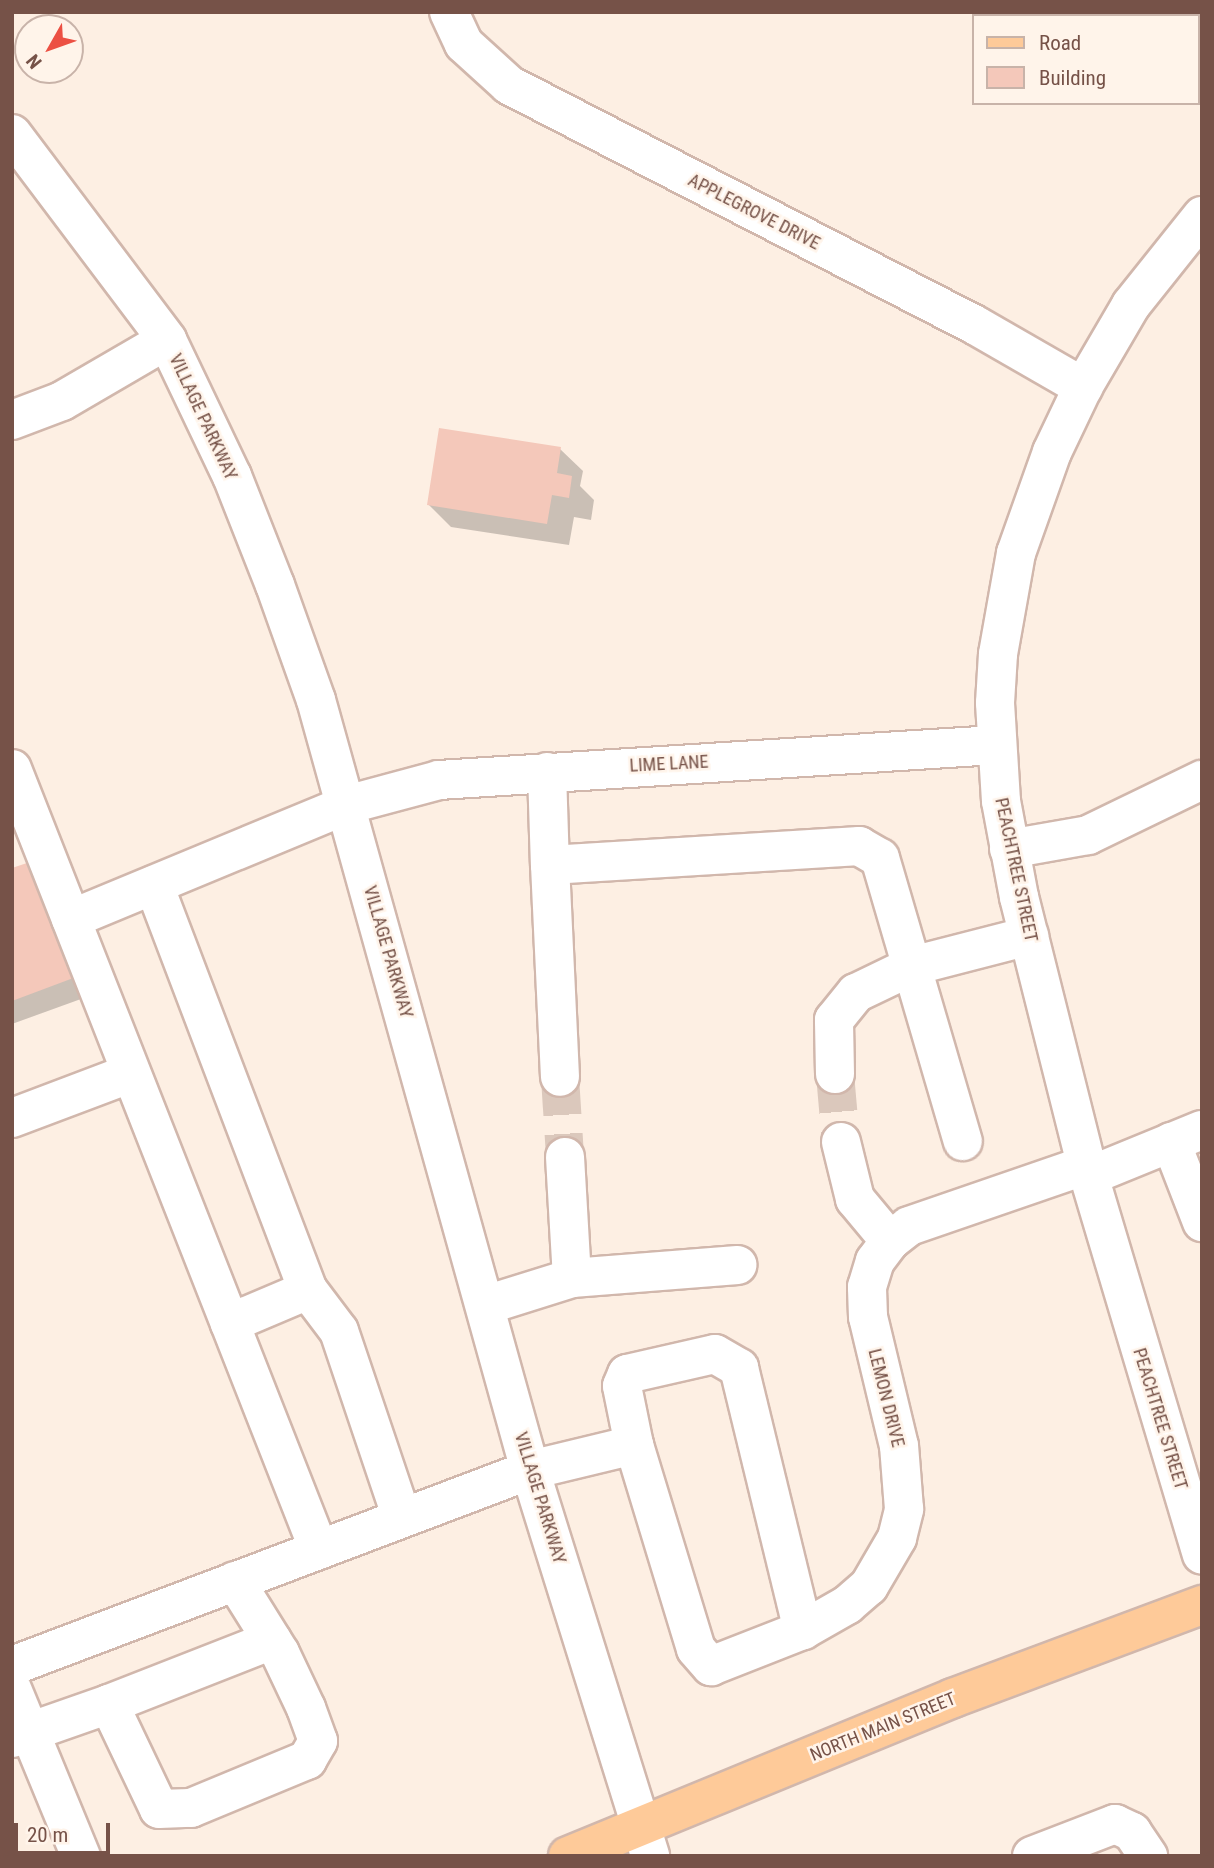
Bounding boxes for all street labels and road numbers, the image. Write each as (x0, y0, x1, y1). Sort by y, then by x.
street label: APPLEGROVE DRIVE (684, 169, 824, 255)
street label: VILLAGE PARKWAY (164, 350, 242, 484)
street label: LIME LANE (629, 751, 709, 777)
street label: PEACHTREE STREET (990, 796, 1042, 944)
street label: VILLAGE PARKWAY (359, 883, 417, 1021)
street label: PEACHTREE STREET (1128, 1346, 1192, 1492)
street label: LEMON DRIVE (863, 1347, 909, 1449)
street label: VILLAGE PARKWAY (510, 1429, 570, 1567)
street label: NORTH MAIN STREET (807, 1688, 959, 1766)

